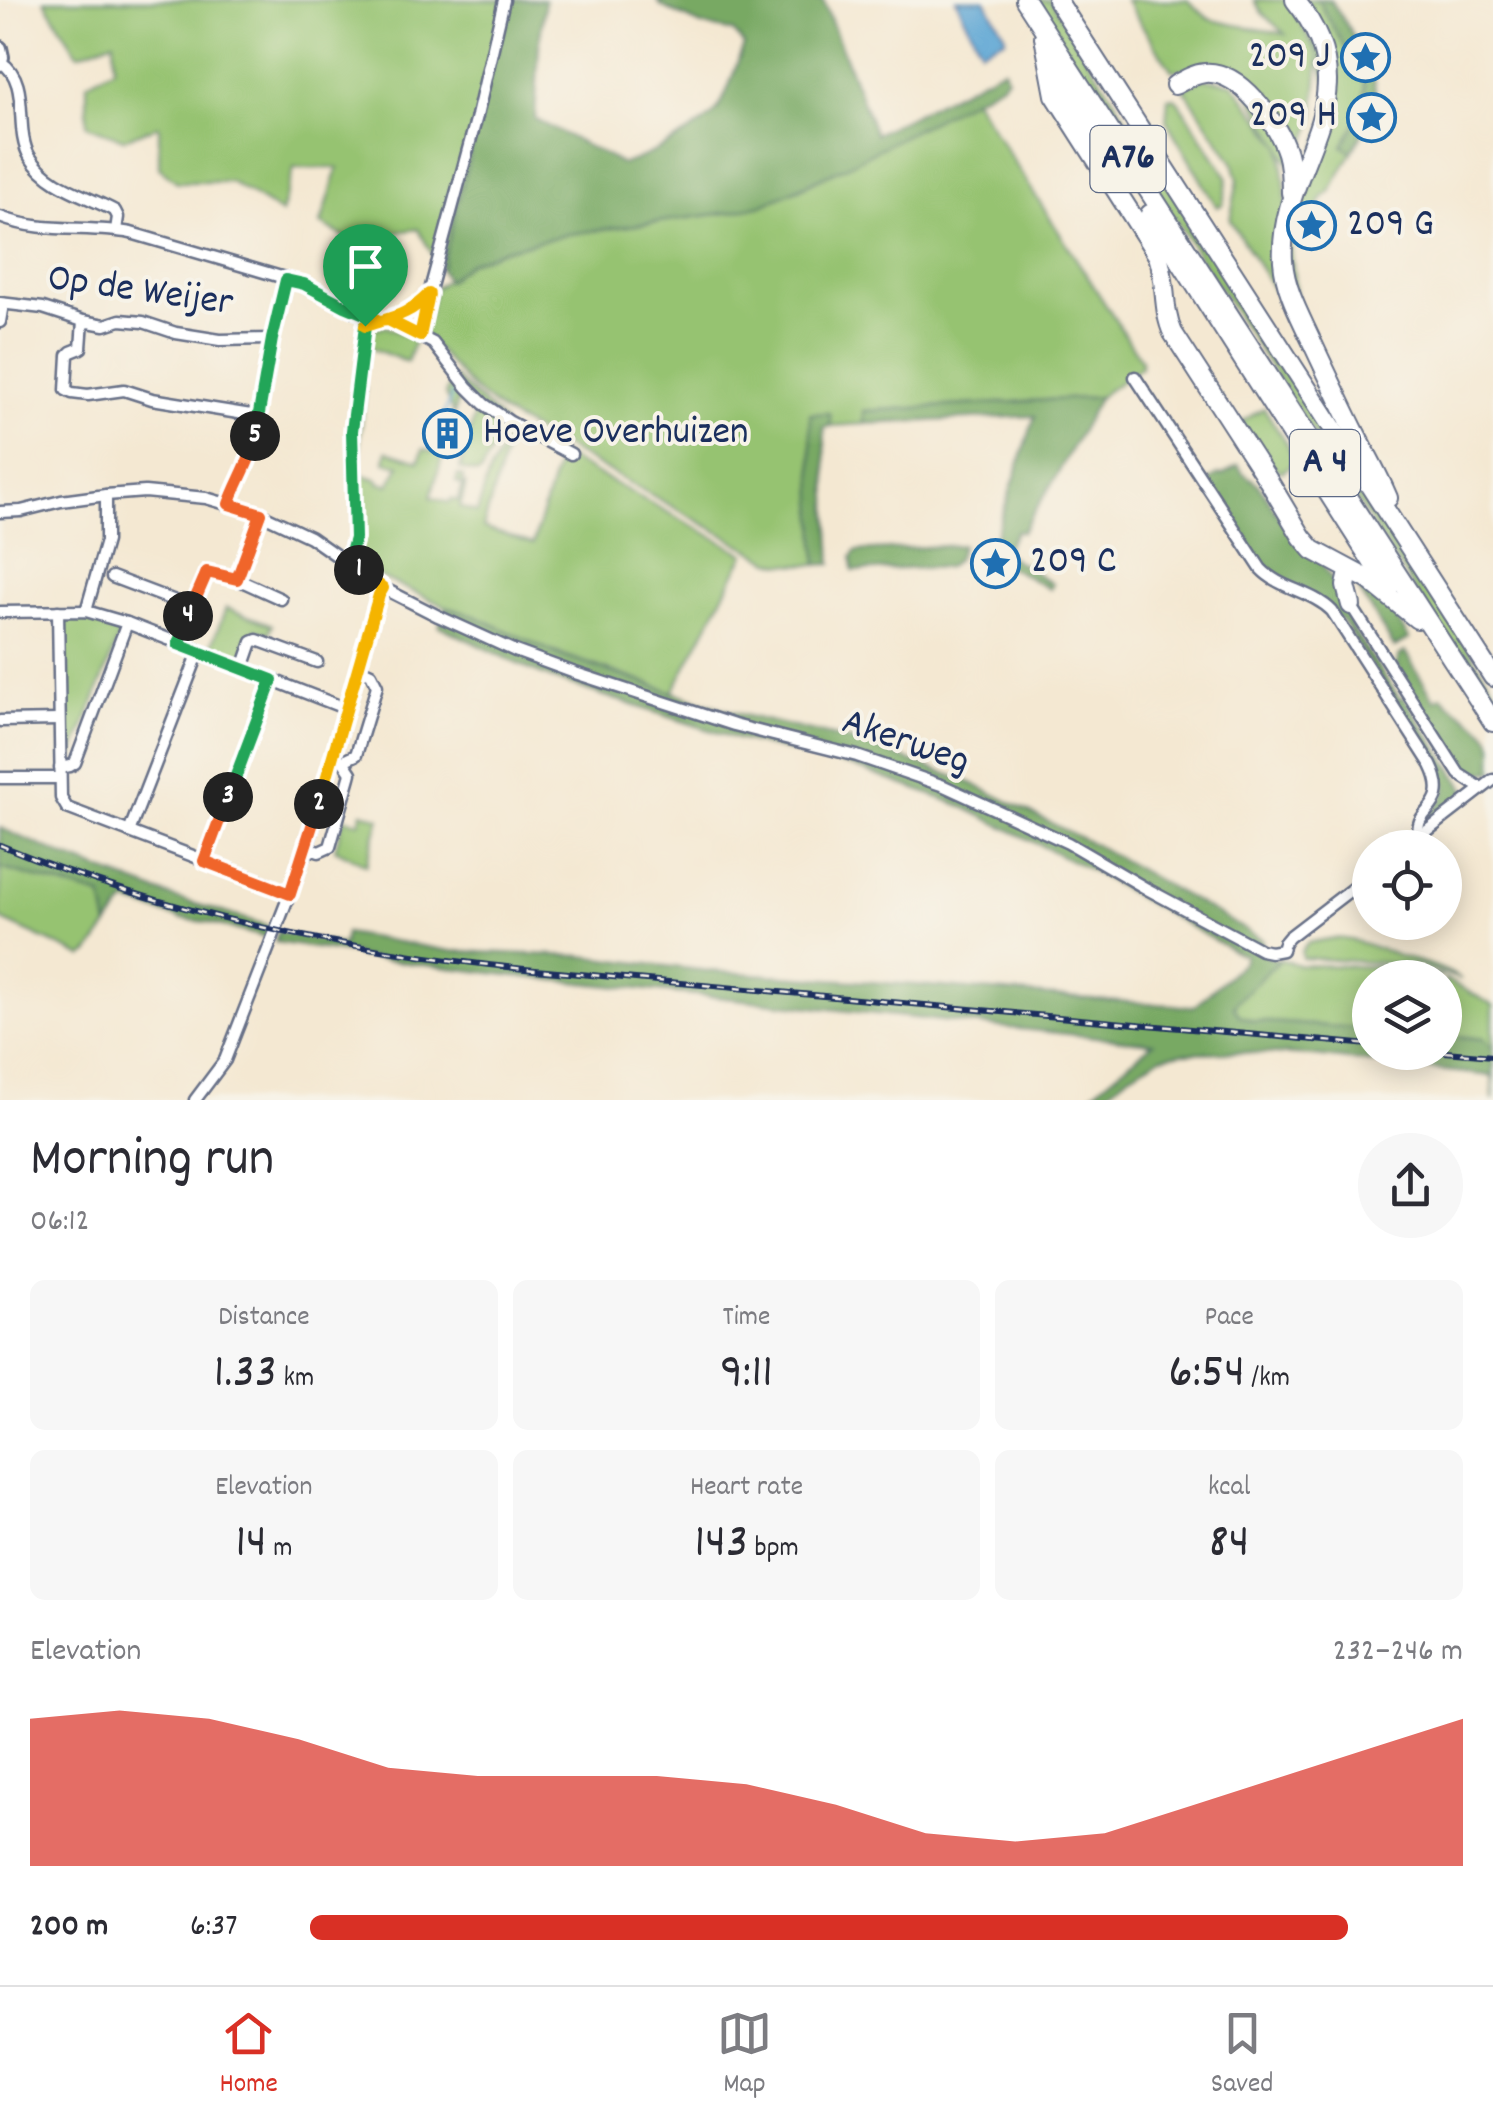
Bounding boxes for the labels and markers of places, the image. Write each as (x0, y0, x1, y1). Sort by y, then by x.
place label: 209 J (1249, 30, 1330, 87)
place icon: 209 J (1339, 32, 1391, 84)
place label: 209 H (1250, 89, 1337, 146)
place icon: 209 H (1346, 91, 1398, 143)
place label: 209 G (1347, 198, 1434, 255)
place icon: 209 G (1286, 200, 1338, 252)
pin (323, 224, 408, 327)
place label: Hoeve Overhuizen (483, 406, 749, 463)
building icon: Hoeve Overhuizen (422, 408, 474, 460)
pin: 5 (230, 411, 280, 461)
place label: 209 C (1030, 535, 1117, 592)
place icon: 209 C (969, 537, 1021, 589)
pin: 1 (334, 545, 384, 595)
pin: 4 (163, 591, 213, 641)
pin: 3 (203, 772, 253, 822)
pin: 2 (294, 779, 344, 829)

